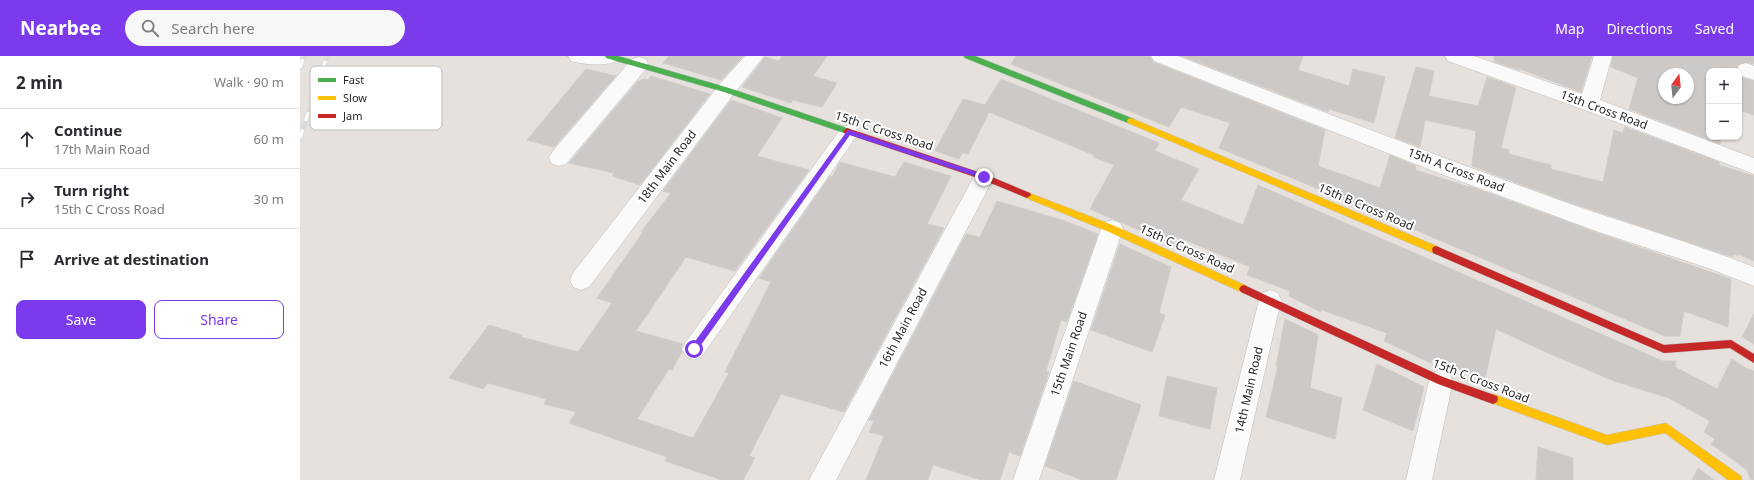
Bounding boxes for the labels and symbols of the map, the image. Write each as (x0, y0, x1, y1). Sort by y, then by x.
legend (310, 66, 442, 130)
north arrow (1658, 68, 1694, 104)
text: Fast (343, 72, 364, 87)
street label: 15th Cross Road (1558, 86, 1650, 133)
text: Slow (343, 90, 367, 105)
street label: 15th C Cross Road (833, 107, 935, 154)
text: Jam (342, 108, 362, 123)
street label: 18th Main Road (633, 126, 700, 207)
street label: 15th A Cross Road (1405, 143, 1507, 196)
route end (975, 168, 993, 186)
street label: 15th B Cross Road (1316, 179, 1417, 234)
street label: 15th C Cross Road (1137, 220, 1237, 277)
street label: 16th Main Road (874, 285, 931, 371)
street label: 15th Main Road (1046, 309, 1091, 399)
route start (685, 340, 703, 358)
street label: 14th Main Road (1230, 345, 1267, 435)
street label: 15th C Cross Road (1430, 354, 1532, 407)

